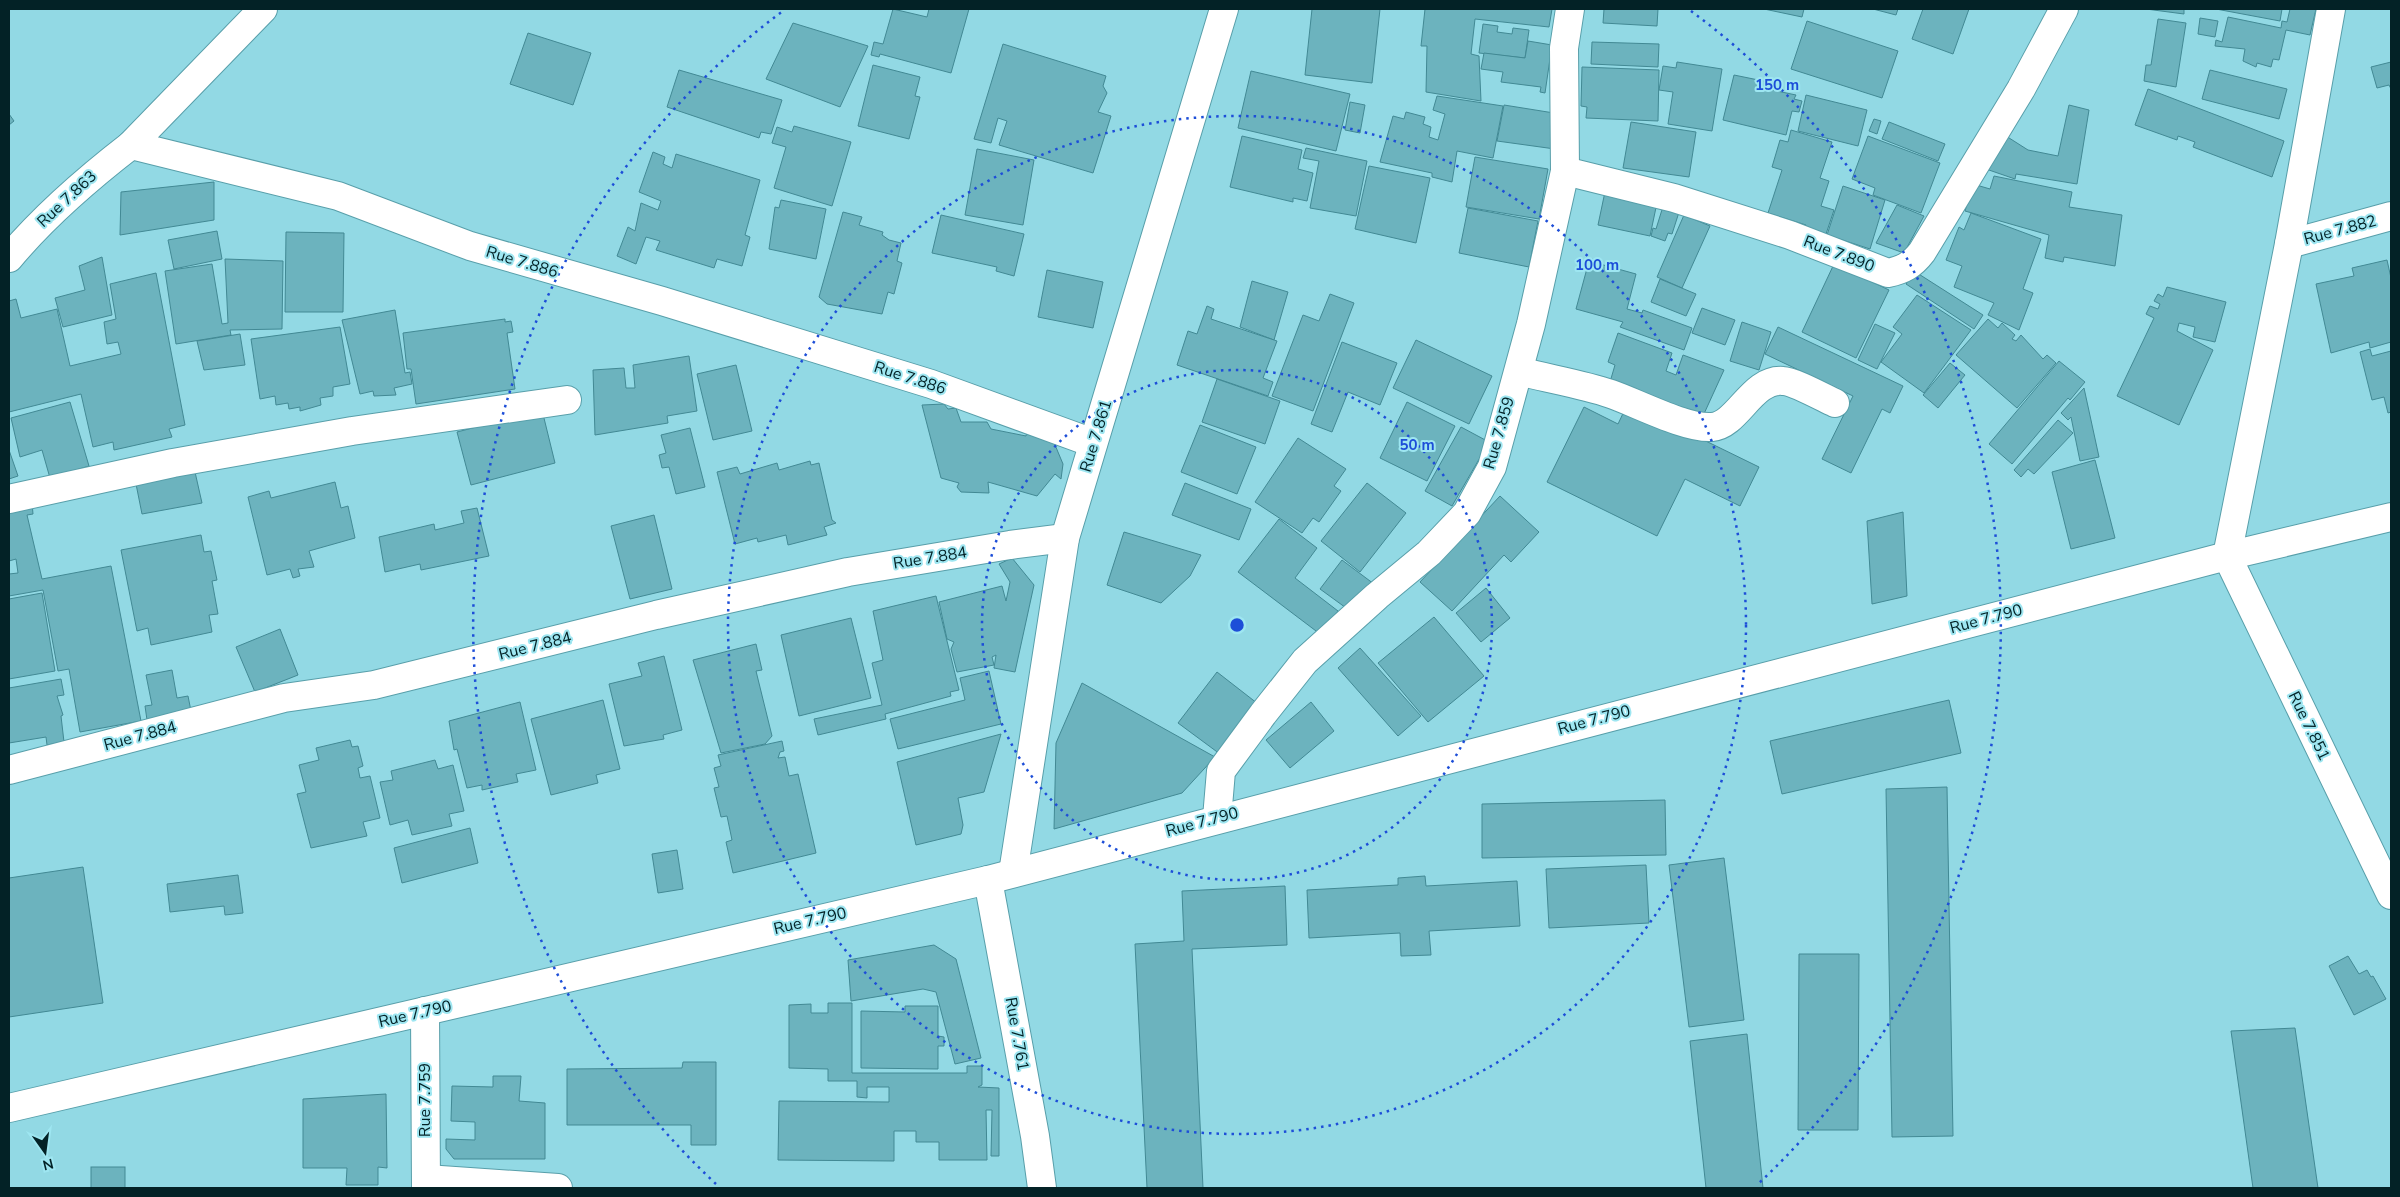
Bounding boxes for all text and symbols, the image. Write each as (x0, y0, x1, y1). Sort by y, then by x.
text: 150 m (1755, 75, 1799, 95)
street label: Rue 7.863 (32, 166, 102, 232)
street label: Rue 7.882 (2301, 210, 2379, 250)
street label: Rue 7.890 (1800, 230, 1878, 278)
street label: Rue 7.886 (483, 241, 561, 283)
text: 100 m (1575, 255, 1619, 275)
street label: Rue 7.886 (871, 356, 949, 400)
street label: Rue 7.859 (1478, 394, 1520, 472)
street label: Rue 7.861 (1075, 397, 1117, 475)
text: 50 m (1399, 435, 1435, 455)
street label: Rue 7.884 (892, 541, 969, 575)
street label: Rue 7.790 (1947, 599, 2025, 639)
centre of rings (1228, 616, 1246, 634)
street label: Rue 7.884 (496, 626, 574, 666)
street label: Rue 7.851 (2283, 688, 2335, 764)
street label: Rue 7.790 (1555, 700, 1633, 740)
street label: Rue 7.884 (101, 716, 179, 756)
street label: Rue 7.790 (1163, 802, 1241, 842)
street label: Rue 7.790 (771, 902, 849, 940)
street label: Rue 7.790 (376, 995, 454, 1033)
street label: Rue 7.761 (1000, 995, 1034, 1073)
street label: Rue 7.759 (414, 1063, 436, 1137)
north arrow (20, 1127, 70, 1177)
text: N (41, 1154, 55, 1175)

